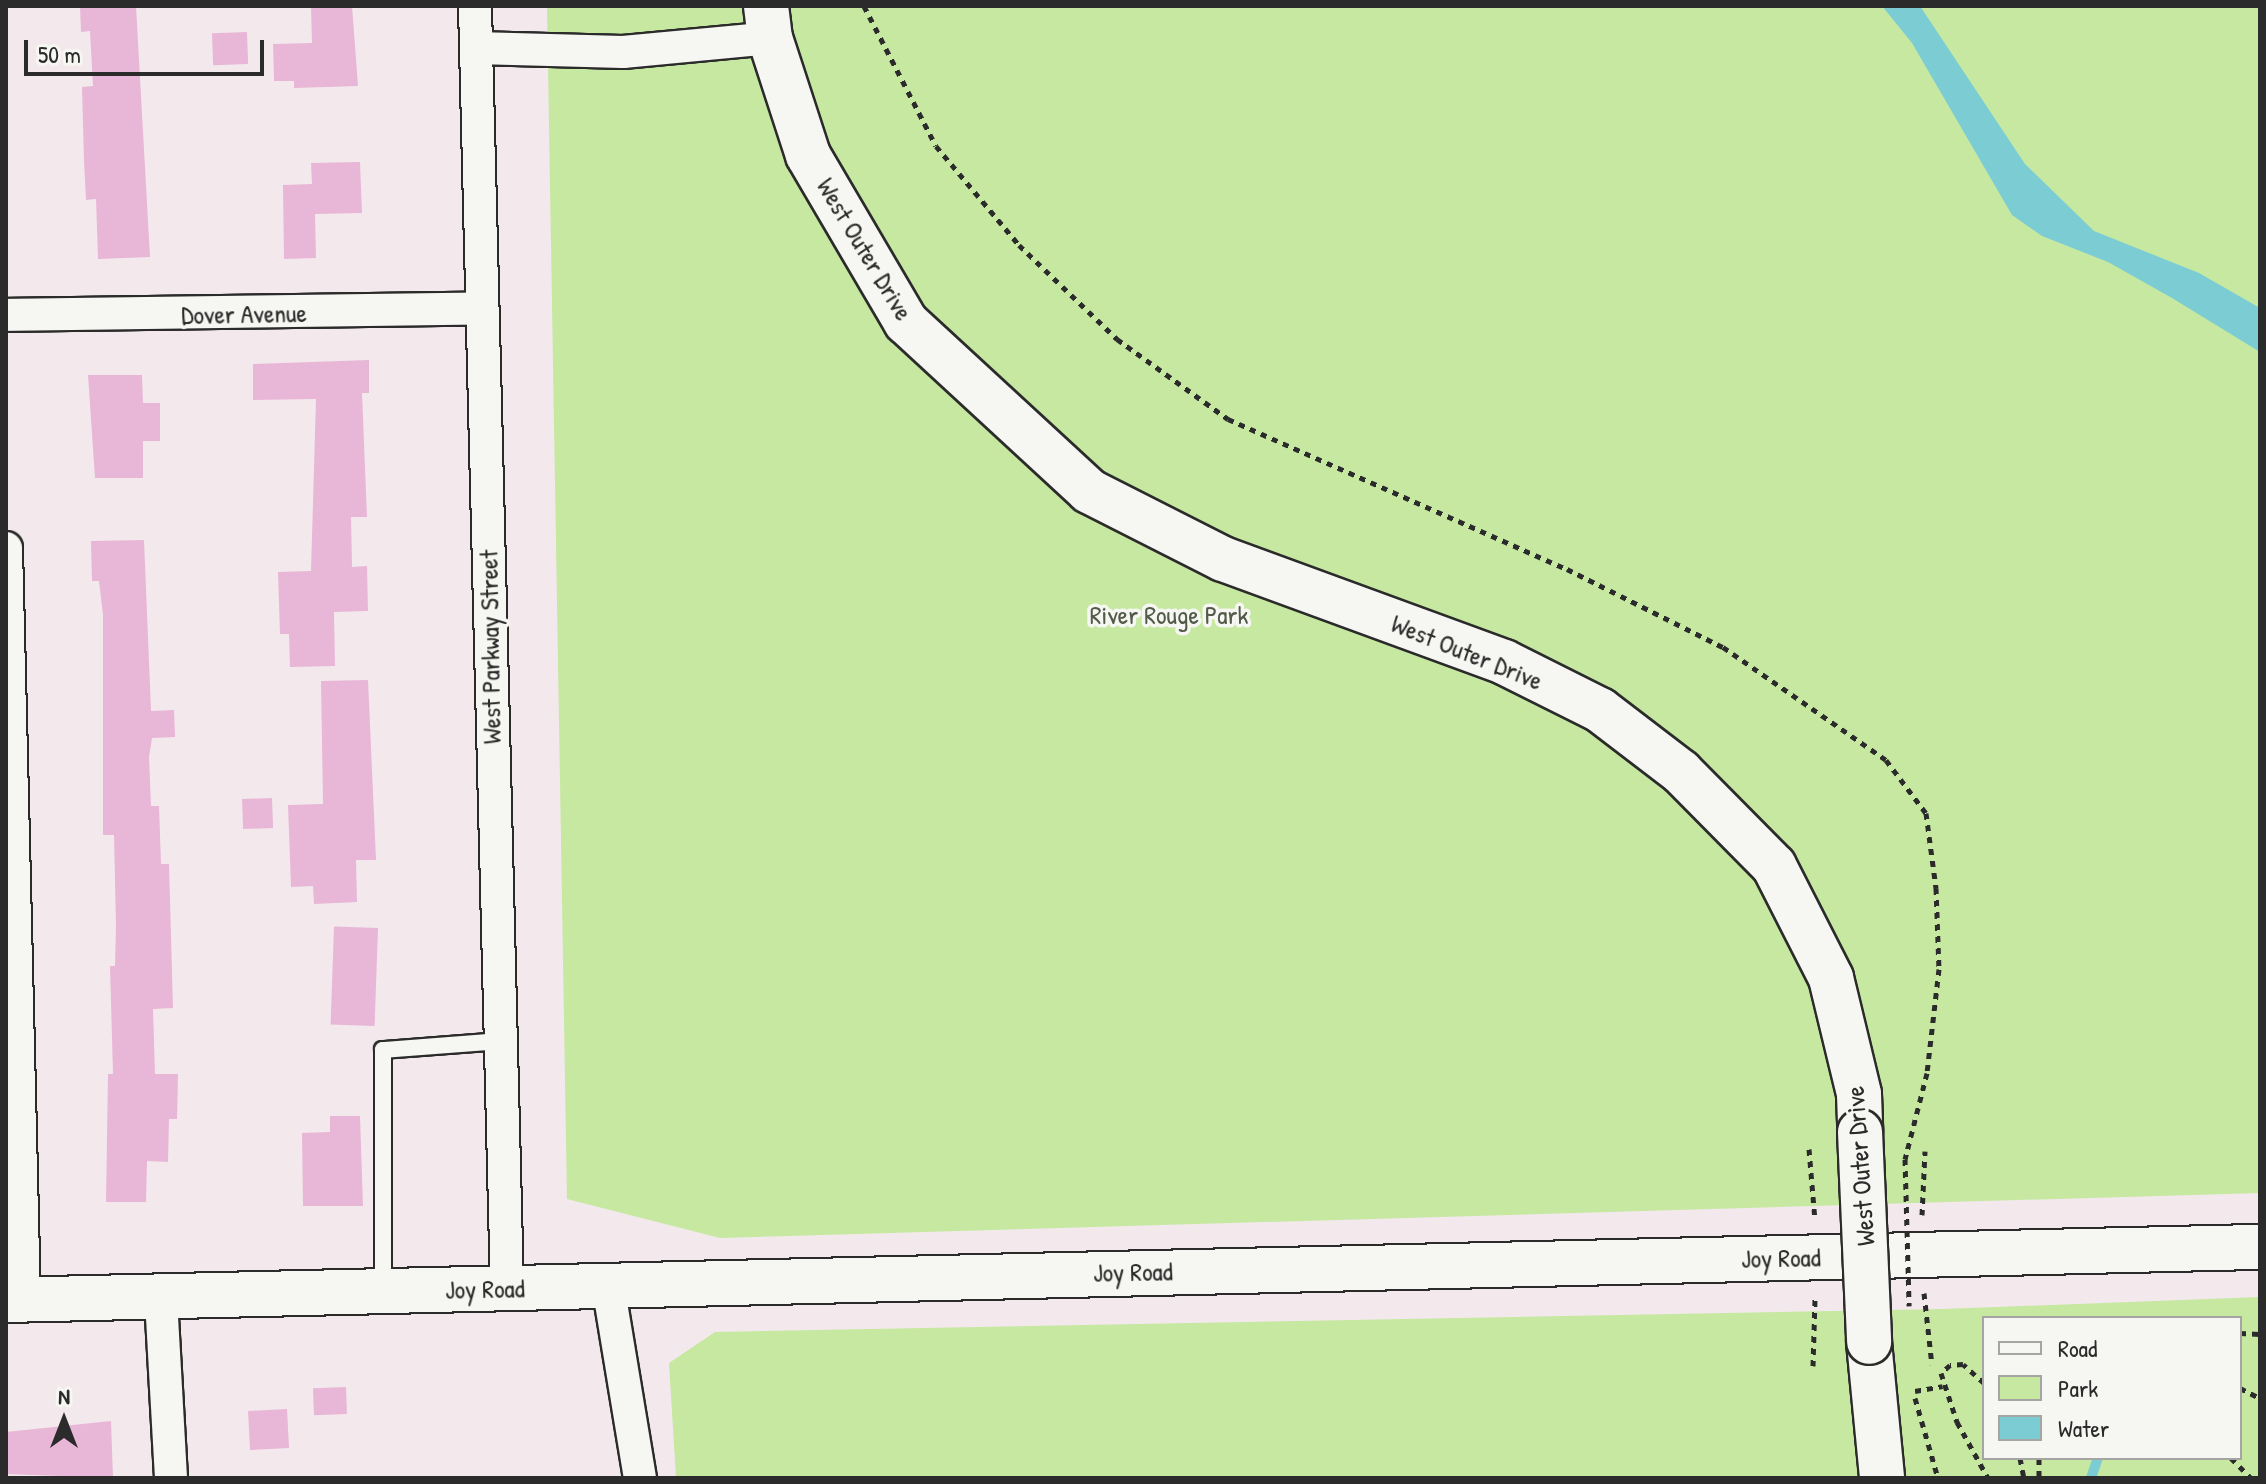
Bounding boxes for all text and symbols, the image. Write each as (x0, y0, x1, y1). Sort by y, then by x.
scale bar (28, 24, 268, 74)
text: 50 m (38, 38, 81, 70)
street label: West Outer Drive (810, 172, 920, 326)
street label: Dover Avenue (181, 297, 307, 331)
street label: West Parkway Street (473, 549, 507, 745)
park label: River Rouge Park (1090, 599, 1248, 631)
street label: West Outer Drive (1387, 607, 1547, 697)
street label: West Outer Drive (1839, 1085, 1881, 1247)
street label: Joy Road (1741, 1242, 1821, 1274)
street label: Joy Road (1093, 1256, 1173, 1288)
street label: Joy Road (445, 1273, 525, 1305)
legend (1982, 1316, 2242, 1460)
text: Road (2058, 1332, 2097, 1364)
text: Park (2058, 1372, 2098, 1404)
north arrow (24, 1380, 104, 1460)
text: N (58, 1381, 70, 1411)
text: Water (2058, 1412, 2109, 1444)

